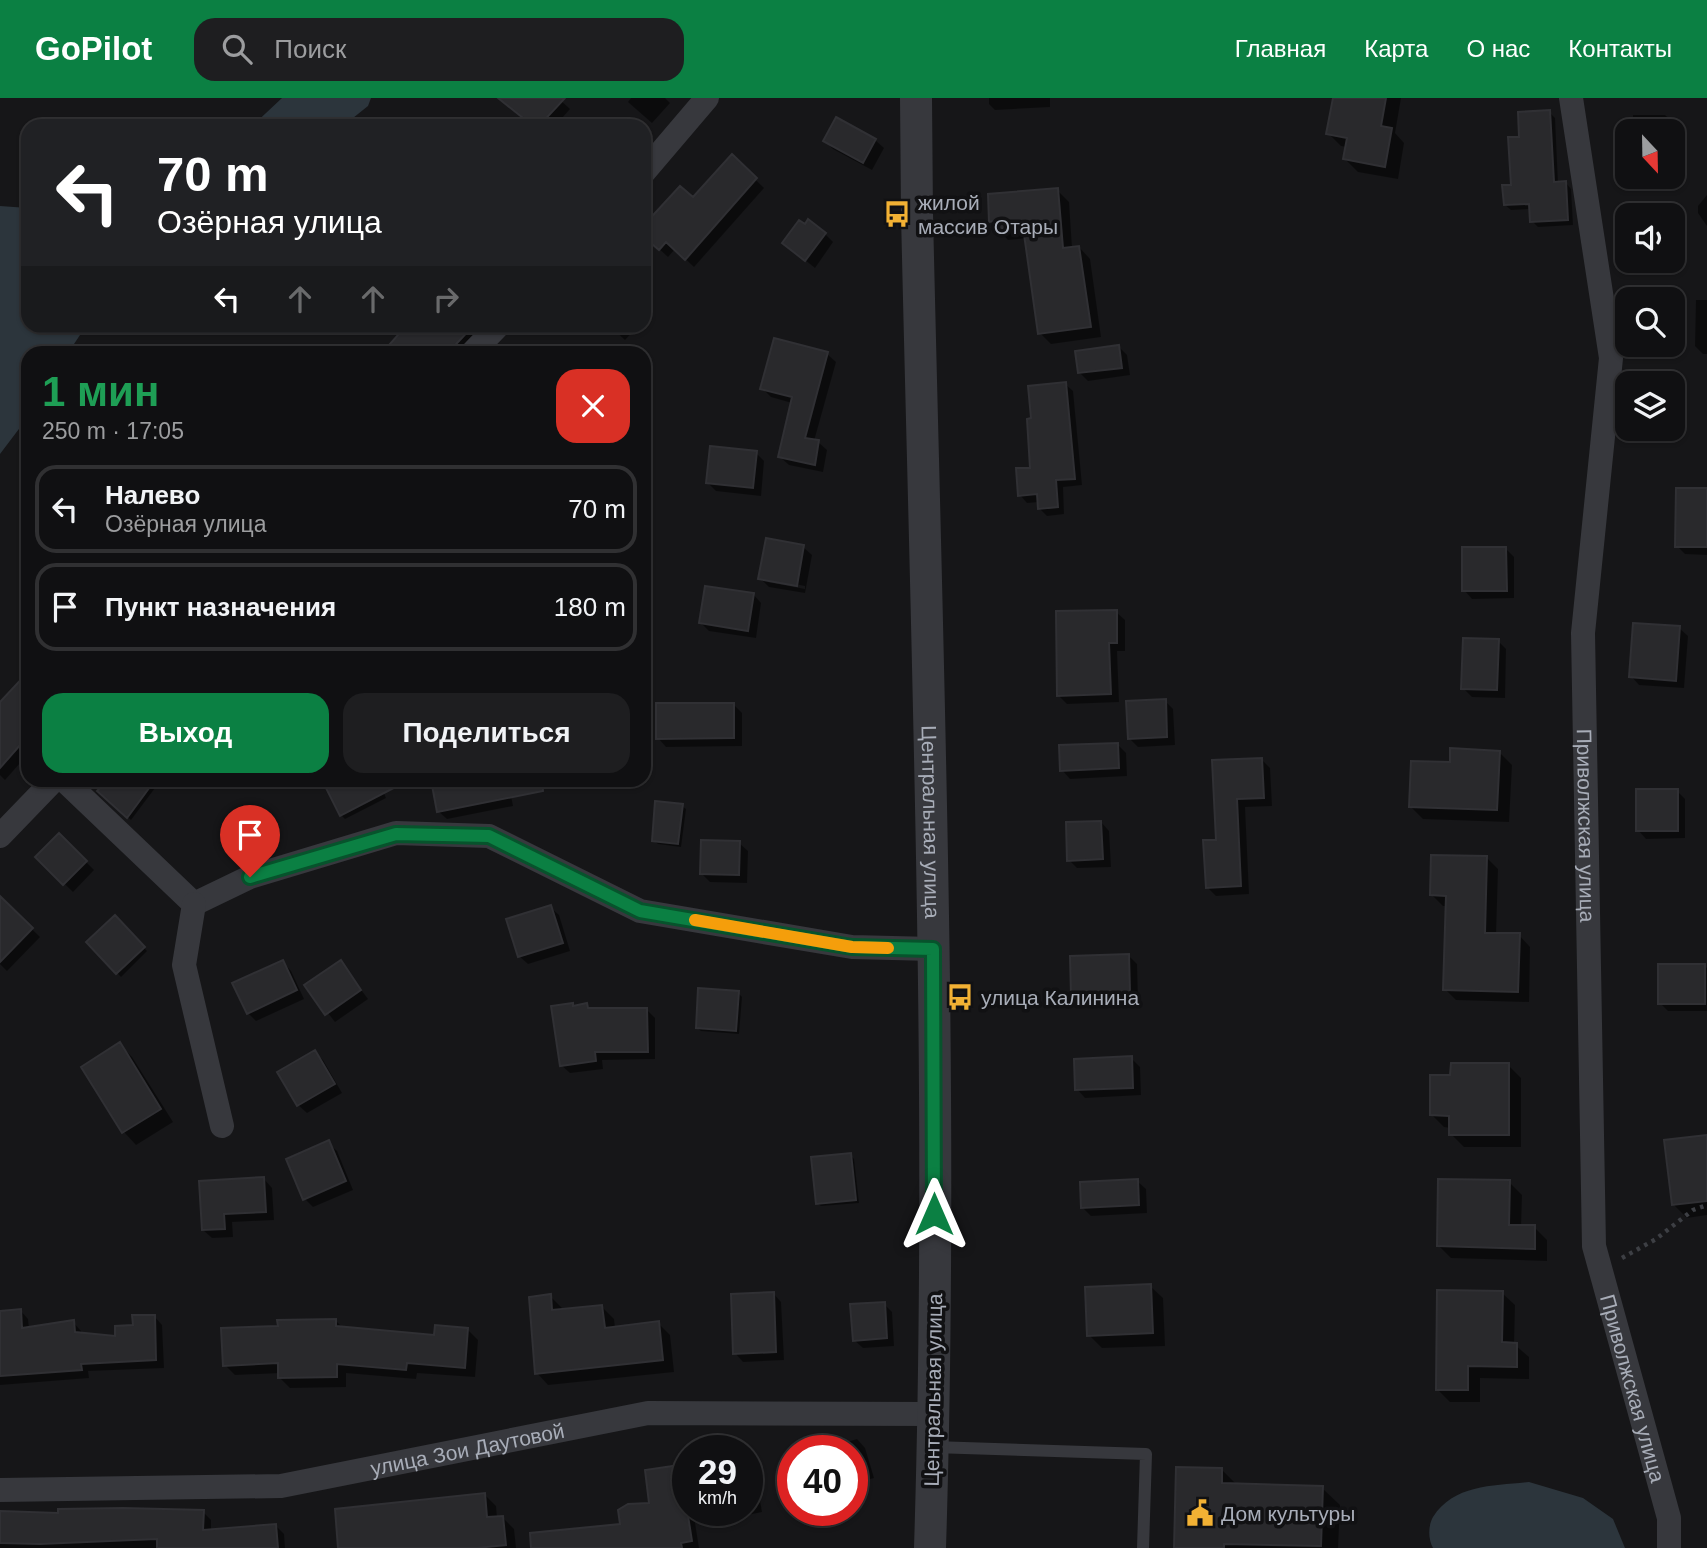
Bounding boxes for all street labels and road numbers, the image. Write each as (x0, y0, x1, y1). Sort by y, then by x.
street label: Центральная улица (918, 725, 945, 919)
street label: Приволжская улица (1573, 728, 1600, 923)
street label: Приволжская улица (1596, 1292, 1670, 1485)
street label: Центральная улица (920, 1293, 946, 1487)
street label: улица Зои Даутовой (368, 1418, 566, 1479)

